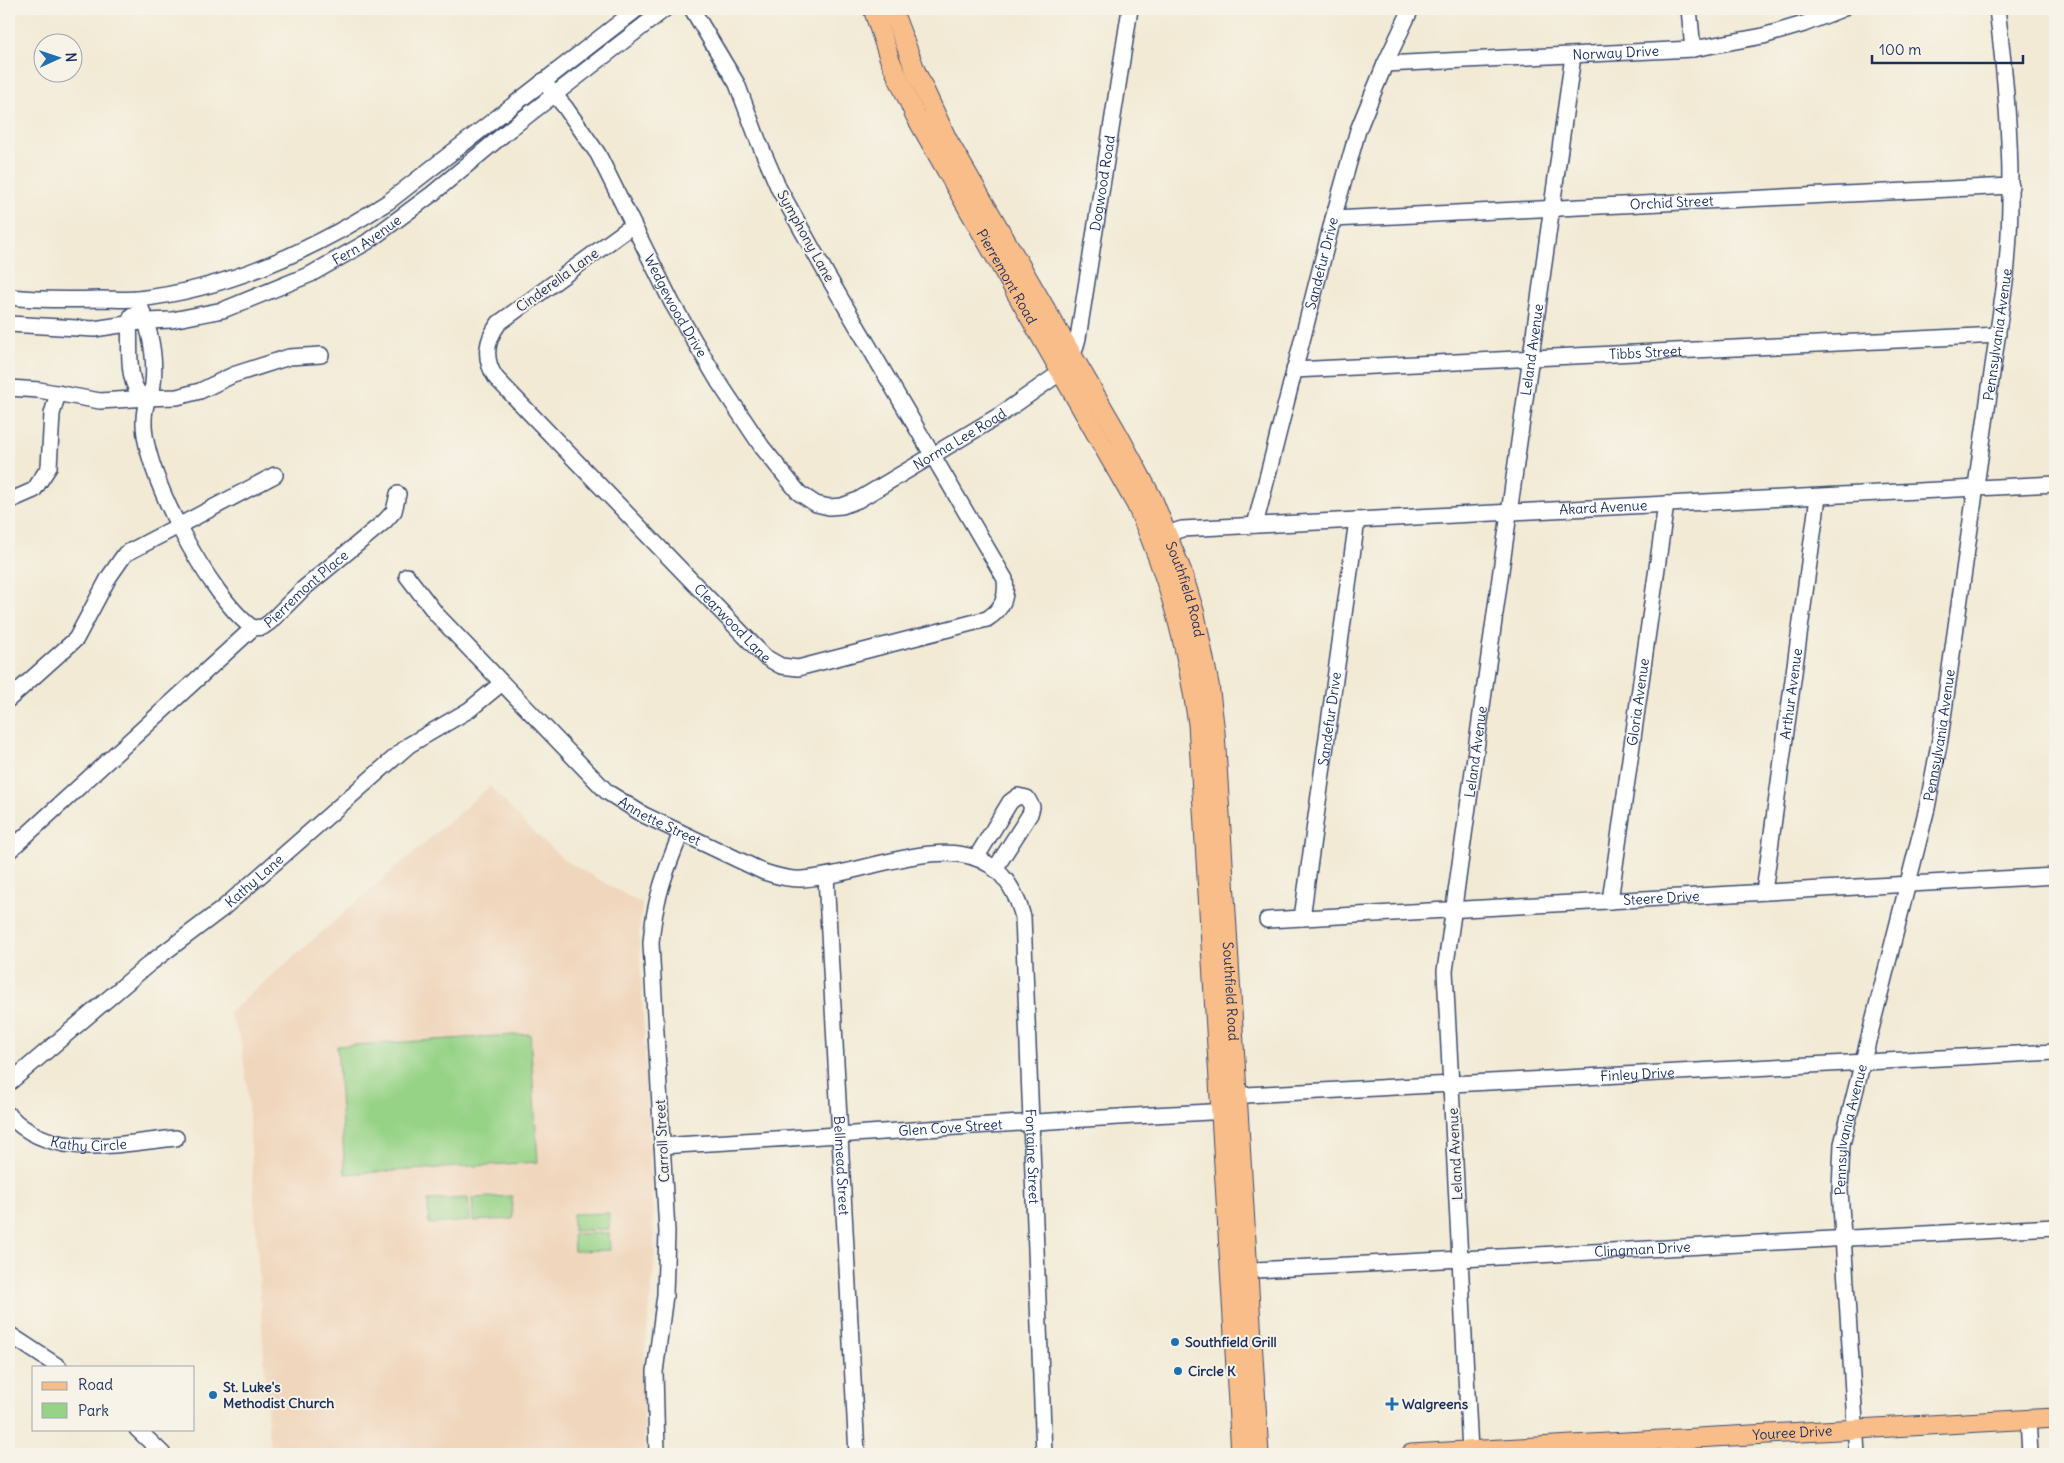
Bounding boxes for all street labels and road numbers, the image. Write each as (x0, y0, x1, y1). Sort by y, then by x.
street label: Norway Drive (1572, 42, 1659, 64)
street label: Dogwood Road (1086, 134, 1119, 232)
street label: Symphony Lane (773, 187, 839, 285)
street label: Orchid Street (1629, 191, 1714, 214)
street label: Fern Avenue (329, 211, 405, 269)
street label: Sandefur Drive (1301, 215, 1342, 311)
street label: Pierremont Road (973, 226, 1041, 327)
street label: Cinderella Lane (512, 244, 602, 316)
street label: Wedgewood Drive (640, 251, 711, 361)
street label: Pennsylvania Avenue (1979, 268, 2016, 402)
street label: Leland Avenue (1517, 303, 1547, 397)
street label: Tibbs Street (1609, 342, 1683, 363)
street label: Norma Lee Road (910, 404, 1010, 474)
street label: Akard Avenue (1559, 496, 1648, 519)
street label: Southfield Road (1162, 539, 1208, 639)
street label: Pierremont Place (261, 546, 352, 632)
street label: Clearwood Lane (690, 580, 773, 667)
street label: Arthur Avenue (1776, 647, 1806, 740)
street label: Gloria Avenue (1623, 657, 1653, 747)
street label: Pennsylvania Avenue (1919, 668, 1959, 803)
street label: Sandefur Drive (1314, 671, 1345, 767)
street label: Leland Avenue (1460, 705, 1491, 799)
street label: Annette Street (615, 792, 704, 850)
street label: Kathy Lane (221, 850, 287, 911)
street label: Steere Drive (1623, 887, 1700, 909)
street label: Southfield Road (1219, 941, 1243, 1041)
street label: Pennsylvania Avenue (1831, 1062, 1871, 1196)
street label: Finley Drive (1600, 1063, 1675, 1085)
street label: Carroll Street (651, 1099, 673, 1183)
street label: Leland Avenue (1444, 1107, 1466, 1201)
street label: Fontaine Street (1022, 1108, 1043, 1205)
street label: Bellmead Street (830, 1115, 853, 1216)
street label: Glen Cove Street (898, 1115, 1003, 1140)
street label: Kathy Circle (49, 1132, 128, 1155)
street label: Clingman Drive (1594, 1238, 1691, 1261)
street label: Youree Drive (1752, 1421, 1833, 1444)

